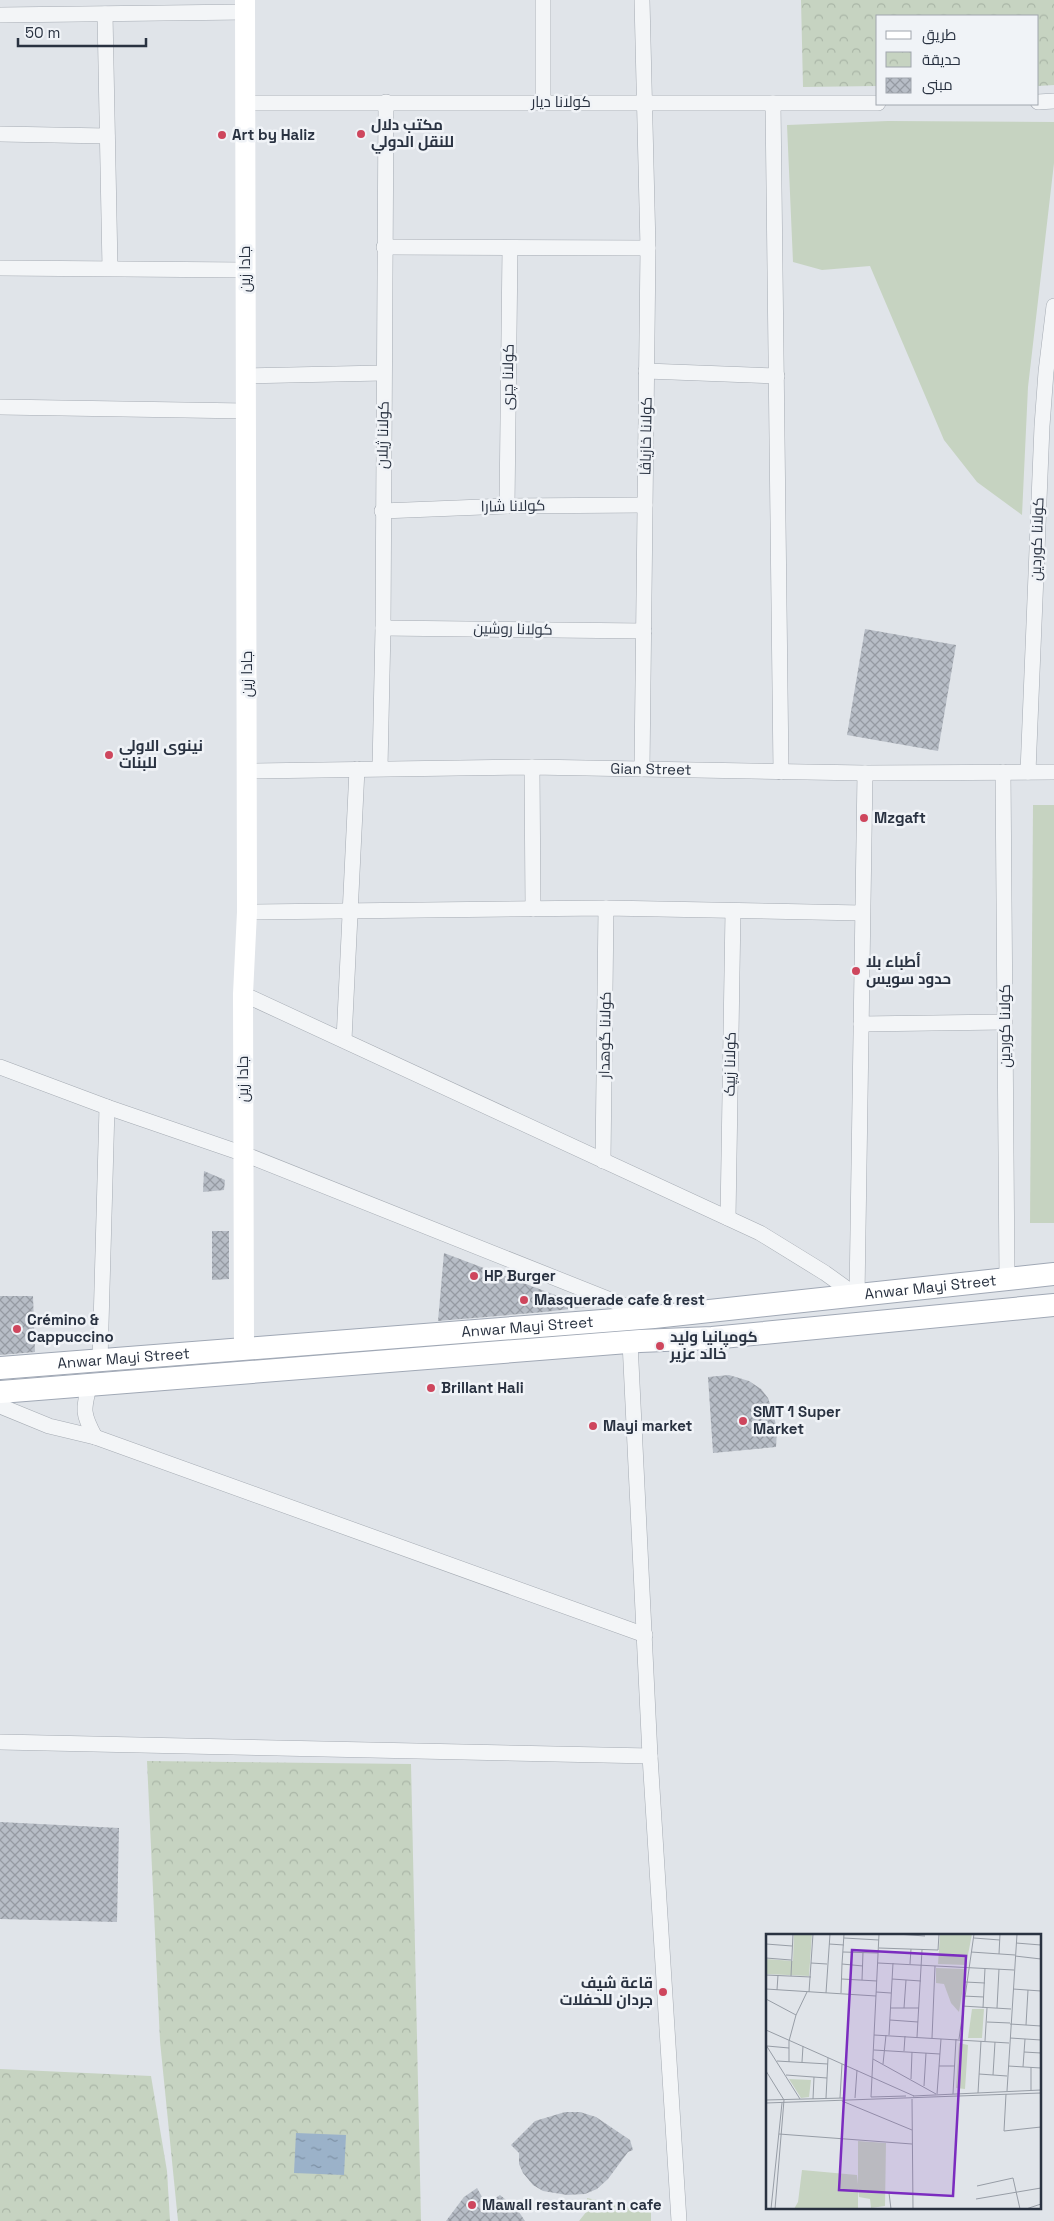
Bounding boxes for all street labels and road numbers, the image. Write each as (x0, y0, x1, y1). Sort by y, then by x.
street label: کولانا دیار (530, 92, 591, 111)
street label: جادا زین (235, 246, 255, 292)
street label: کولانا چری (497, 344, 519, 410)
street label: کولانا خازیاڤا (635, 397, 656, 475)
street label: کولانا ژیلان (372, 401, 394, 469)
street label: کولانا شارا (480, 495, 546, 516)
street label: کولانا کوردین (1026, 497, 1048, 581)
street label: کولانا روشین (473, 618, 553, 640)
street label: جادا زین (237, 651, 257, 697)
street label: Gian Street (610, 758, 692, 779)
street label: کولانا کوردین (995, 984, 1015, 1068)
street label: کولانا گوهدار (594, 991, 615, 1080)
street label: کولانا زیپک (719, 1032, 741, 1096)
street label: جادا زین (233, 1056, 253, 1102)
street label: Anwar Mayi Street (863, 1270, 997, 1303)
street label: Anwar Mayi Street (460, 1312, 594, 1341)
street label: Anwar Mayi Street (57, 1343, 191, 1372)

